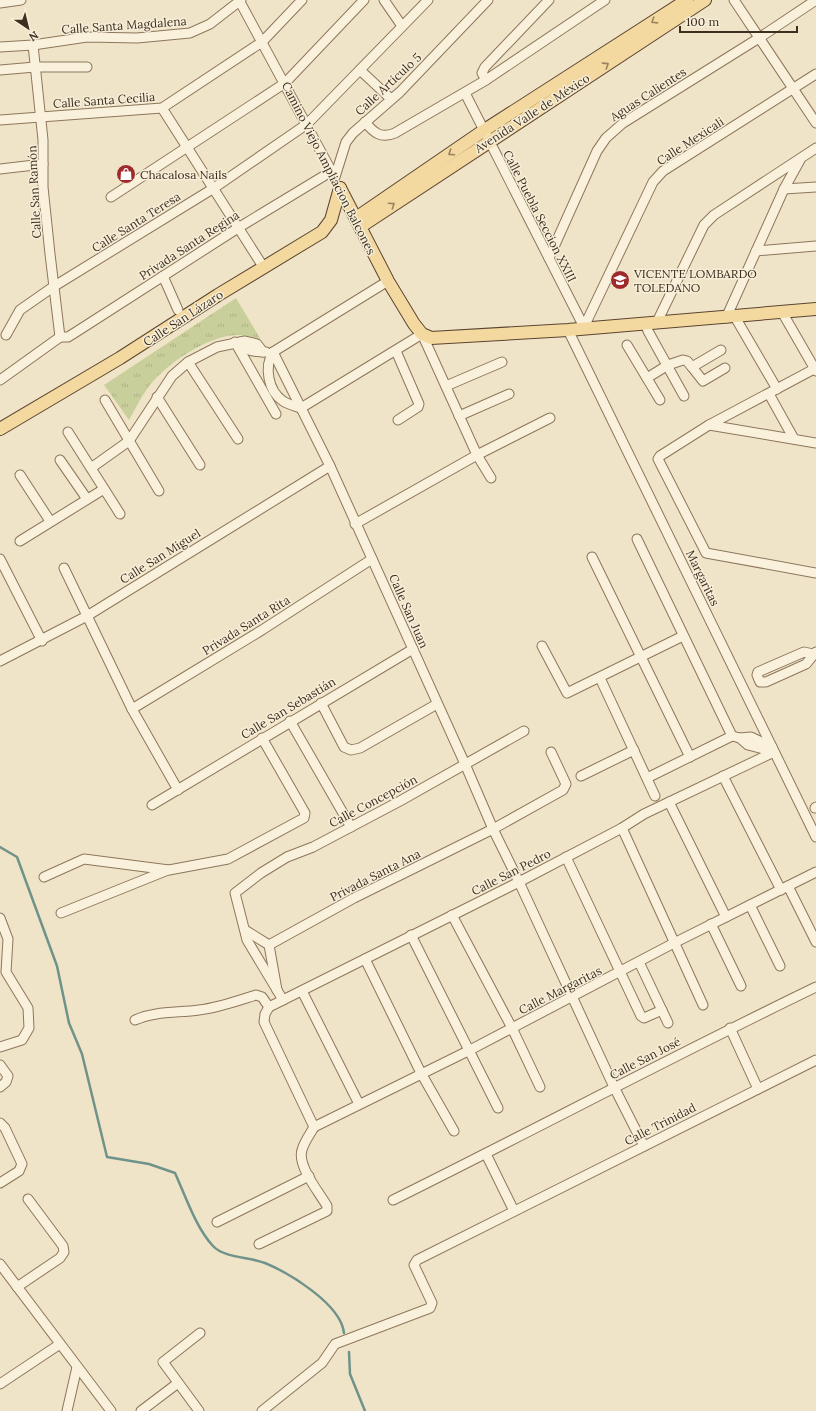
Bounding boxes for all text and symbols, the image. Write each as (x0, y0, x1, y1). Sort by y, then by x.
north arrow (8, 8, 48, 48)
scale bar (680, 8, 797, 34)
street label: Calle Santa Magdalena (61, 13, 187, 37)
text: 100 m (686, 14, 719, 29)
one-way arrow (651, 16, 658, 23)
text: N (26, 28, 41, 45)
street label: Calle Artículo 5 (352, 49, 424, 119)
one-way arrow (602, 62, 609, 69)
street label: Aguas Calientes (606, 64, 689, 125)
street label: Avenida Valle de México (471, 70, 592, 156)
street label: Camino Viejo Ampliacion Balcones (279, 79, 379, 257)
street label: Calle Santa Cecilia (52, 89, 156, 111)
street label: Calle Mexicali (654, 114, 726, 168)
street label: Calle San Ramón (24, 145, 44, 239)
street label: Calle Puebla Seccion XXIII (500, 147, 580, 285)
one-way arrow (448, 148, 455, 156)
shop icon: Chacalosa Nails (115, 163, 137, 185)
place label: Chacalosa Nails (140, 167, 227, 182)
street label: Calle Santa Teresa (89, 189, 183, 255)
one-way arrow (388, 203, 395, 210)
street label: Privada Santa Regina (136, 207, 242, 283)
place label: VICENTE LOMBARDO TOLEDANO (633, 266, 757, 295)
school or university icon: VICENTE LOMBARDO TOLEDANO (609, 269, 631, 291)
street label: Calle San Lázaro (140, 287, 226, 349)
street label: Calle San Miguel (117, 525, 203, 587)
street label: Margaritas (683, 548, 723, 609)
street label: Calle San Juan (386, 572, 432, 650)
street label: Privada Santa Rita (199, 592, 293, 658)
street label: Calle San Sebastián (238, 674, 338, 742)
street label: Calle Concepción (326, 771, 420, 831)
street label: Privada Santa Ana (327, 846, 423, 904)
street label: Calle San Pedro (469, 846, 553, 898)
street label: Calle Margaritas (516, 962, 604, 1017)
street label: Calle San José (607, 1033, 683, 1082)
street label: Calle Trinidad (622, 1100, 698, 1148)

